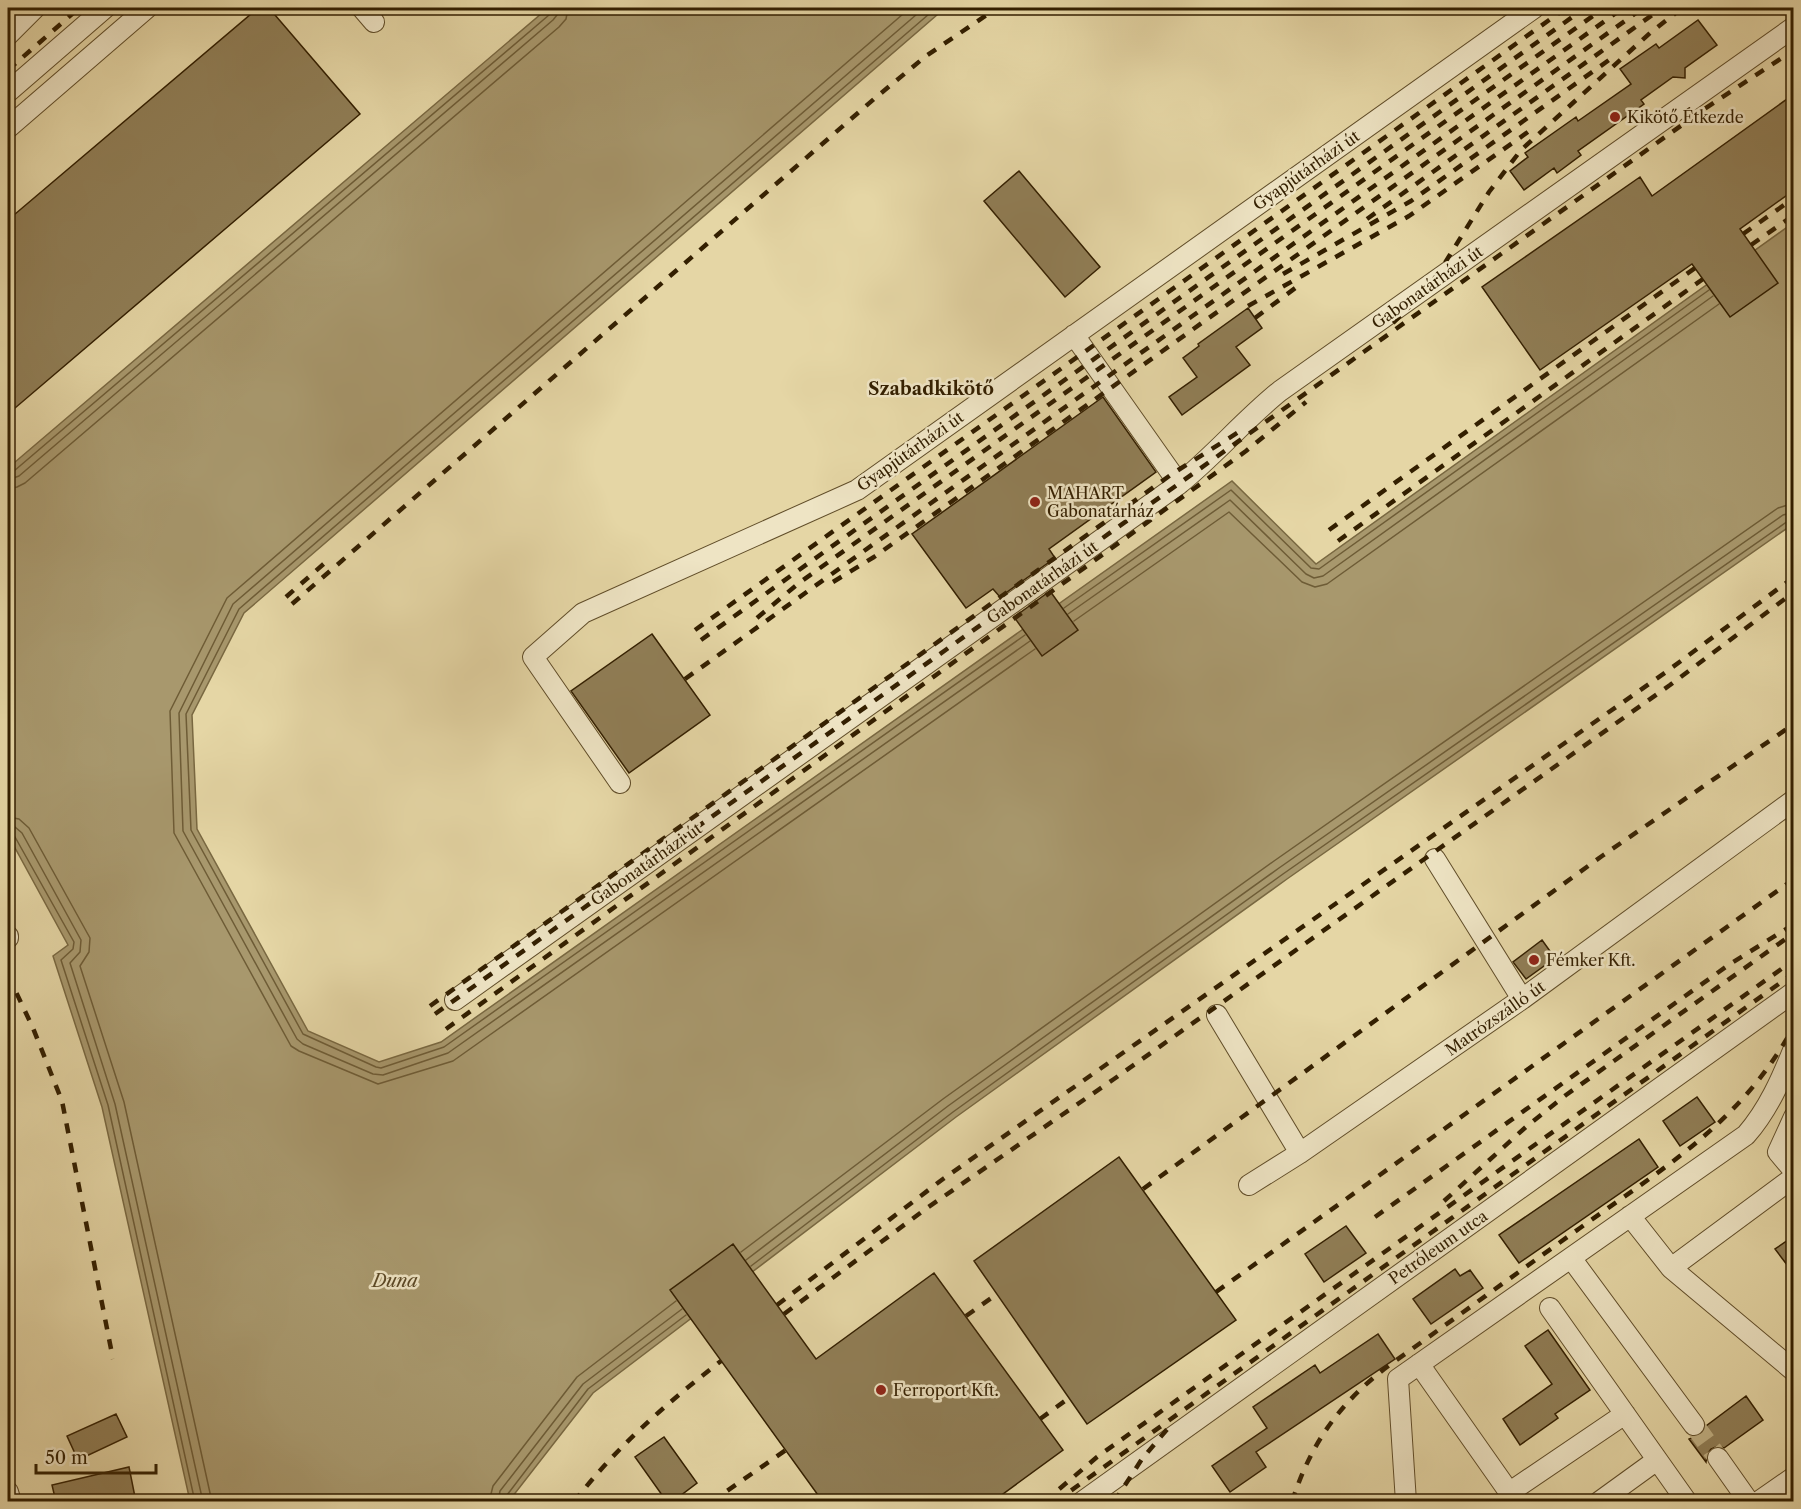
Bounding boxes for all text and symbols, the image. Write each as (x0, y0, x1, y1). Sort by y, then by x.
place label: Kikötő Étkezde (1627, 107, 1744, 127)
marker: Kikötő Étkezde (1608, 110, 1622, 124)
street label: Gyapjútárházi út (1249, 126, 1363, 214)
street label: Gabonatárházi út (1368, 241, 1487, 333)
district label: Szabadkikötő (868, 378, 994, 400)
street label: Gyapjútárházi út (853, 407, 967, 495)
place label: MAHART Gabonatárház (1047, 483, 1154, 521)
marker: MAHART Gabonatárház (1028, 495, 1042, 509)
street label: Gabonatárházi út (983, 536, 1102, 628)
street label: Gabonatárházi út (587, 818, 706, 910)
place label: Fémker Kft. (1546, 950, 1636, 970)
marker: Fémker Kft. (1527, 953, 1541, 967)
street label: Matrózszálló út (1441, 976, 1549, 1060)
street label: Petróleum utca (1385, 1205, 1492, 1289)
water label: Duna (370, 1270, 418, 1292)
place label: Ferroport Kft. (893, 1380, 999, 1400)
marker: Ferroport Kft. (874, 1383, 888, 1397)
scale bar (36, 1437, 156, 1475)
text: 50 m (45, 1447, 88, 1469)

